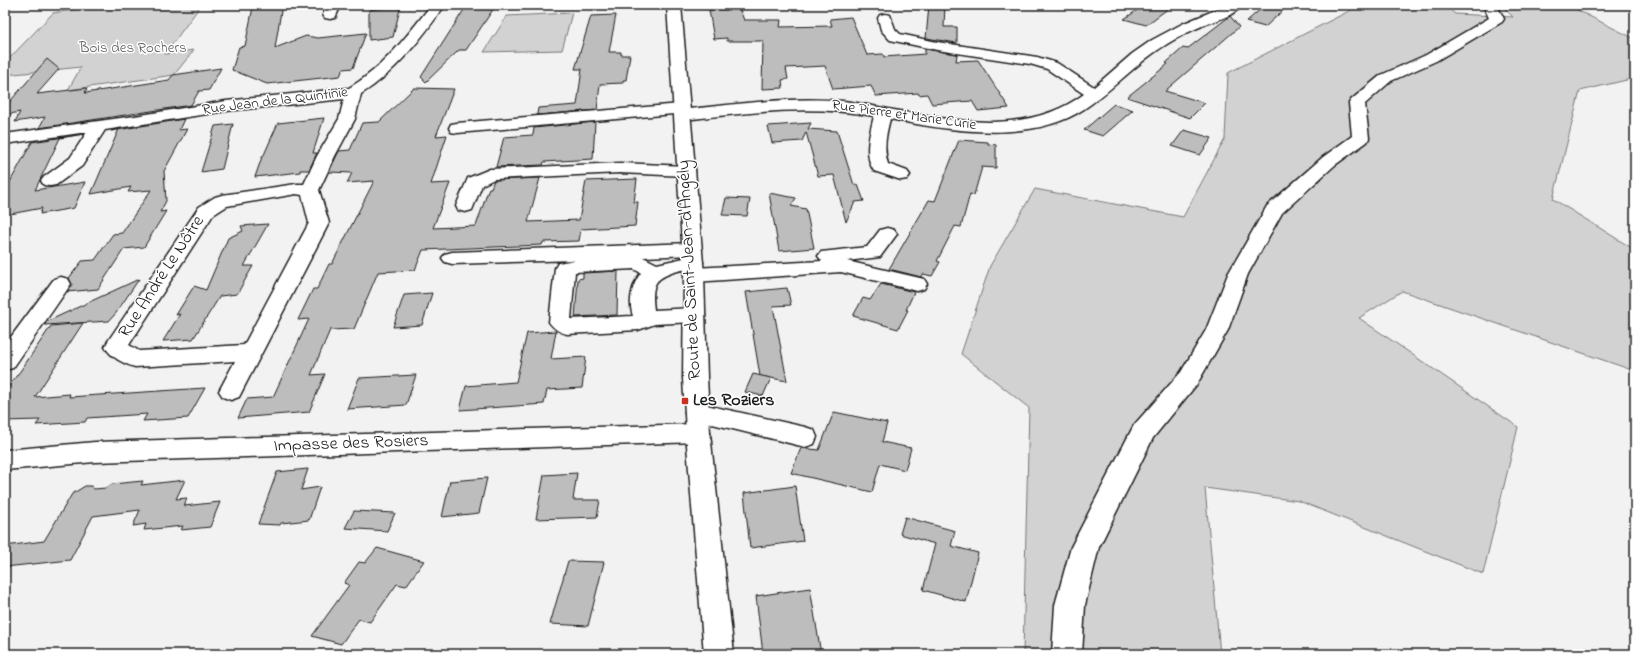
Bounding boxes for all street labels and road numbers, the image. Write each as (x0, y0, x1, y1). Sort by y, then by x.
street label: Rue Jean de la Quintinie (201, 81, 349, 121)
street label: Rue Pierre et Marie Curie (830, 94, 978, 136)
street label: Route de Saint-Jean-d'Angély (671, 159, 710, 381)
street label: Rue André Le Nôtre (113, 210, 212, 343)
street label: Impasse des Rosiers (273, 428, 429, 460)

